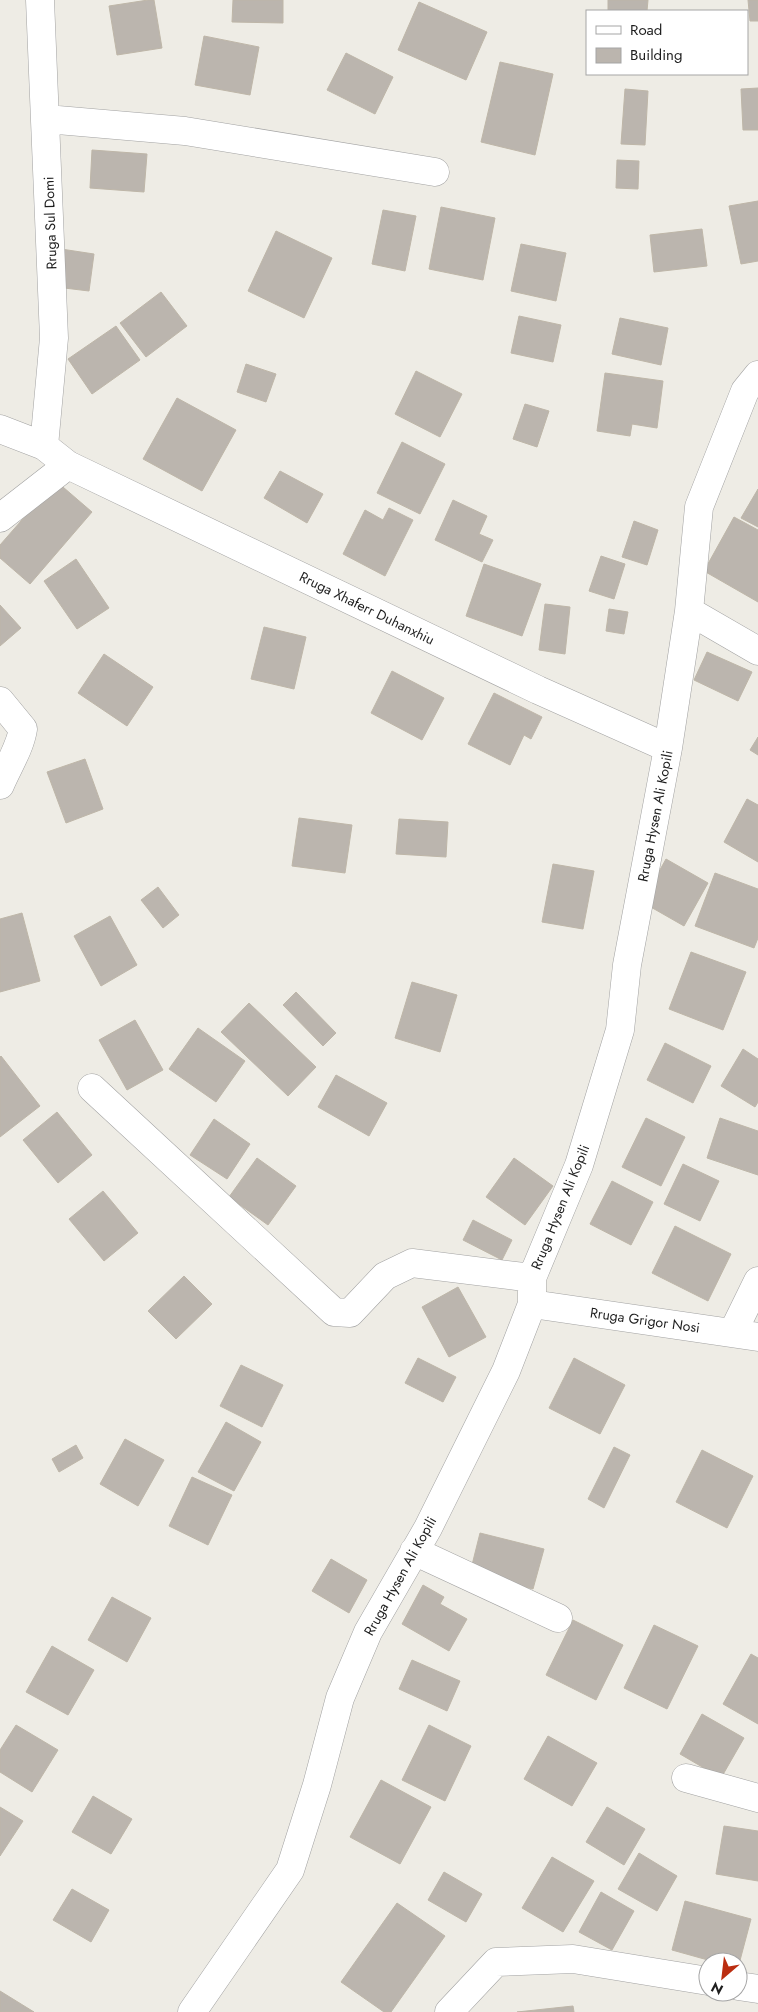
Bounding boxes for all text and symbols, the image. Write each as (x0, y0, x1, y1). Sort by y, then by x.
legend (586, 10, 748, 75)
text: Road (630, 19, 662, 41)
text: Building (630, 44, 682, 66)
street label: Rruga Sul Domi (38, 176, 62, 270)
street label: Rruga Xhaferr Duhanxhiu (296, 567, 438, 649)
street label: Rruga Hysen Ali Kopili (632, 749, 678, 883)
street label: Rruga Hysen Ali Kopili (526, 1141, 594, 1273)
street label: Rruga Grigor Nosi (589, 1302, 701, 1338)
street label: Rruga Hysen Ali Kopili (359, 1513, 441, 1639)
north arrow (698, 1952, 748, 2002)
text: N (707, 1977, 727, 2000)

